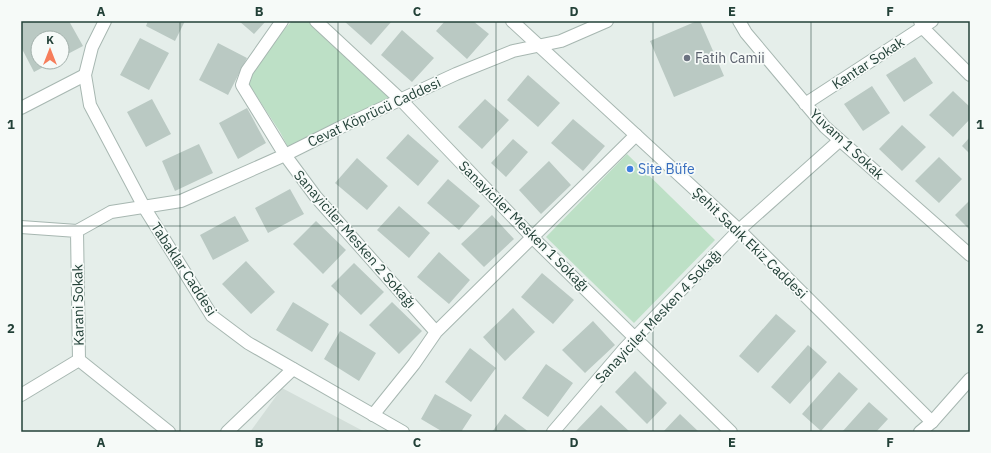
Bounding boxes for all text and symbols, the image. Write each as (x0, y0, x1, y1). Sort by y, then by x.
text: A (97, 3, 106, 20)
text: B (255, 3, 264, 20)
text: C (413, 3, 422, 20)
text: D (569, 3, 579, 20)
text: E (728, 3, 736, 20)
text: F (886, 3, 894, 20)
north arrow (30, 30, 70, 70)
street label: Kantar Sokak (828, 32, 908, 93)
text: K (46, 33, 54, 47)
place label: Fatih Camii (695, 49, 765, 67)
marker: Fatih Camii (682, 53, 692, 63)
street label: Cevat Köprücü Caddesi (304, 73, 444, 151)
street label: Yuvam 1 Sokak (806, 105, 888, 184)
text: 1 (7, 116, 15, 133)
text: 1 (976, 116, 984, 133)
street label: Sanayiciler Mesken 1 Sokağı (455, 157, 593, 295)
place label: Site Büfe (638, 160, 695, 178)
marker: Site Büfe (625, 164, 635, 174)
street label: Sanayiciler Mesken 2 Sokağı (290, 166, 420, 312)
street label: Şehit Sadık Ekiz Caddesi (689, 184, 811, 302)
street label: Tabaklar Caddesi (147, 219, 221, 319)
street label: Sanayiciler Mesken 4 Sokağı (591, 245, 725, 387)
street label: Karani Sokak (68, 263, 88, 346)
text: 2 (7, 320, 15, 337)
text: 2 (976, 320, 984, 337)
text: A (97, 434, 106, 451)
text: B (255, 434, 264, 451)
text: C (413, 434, 422, 451)
text: D (569, 434, 579, 451)
text: E (728, 434, 736, 451)
text: F (886, 434, 894, 451)

